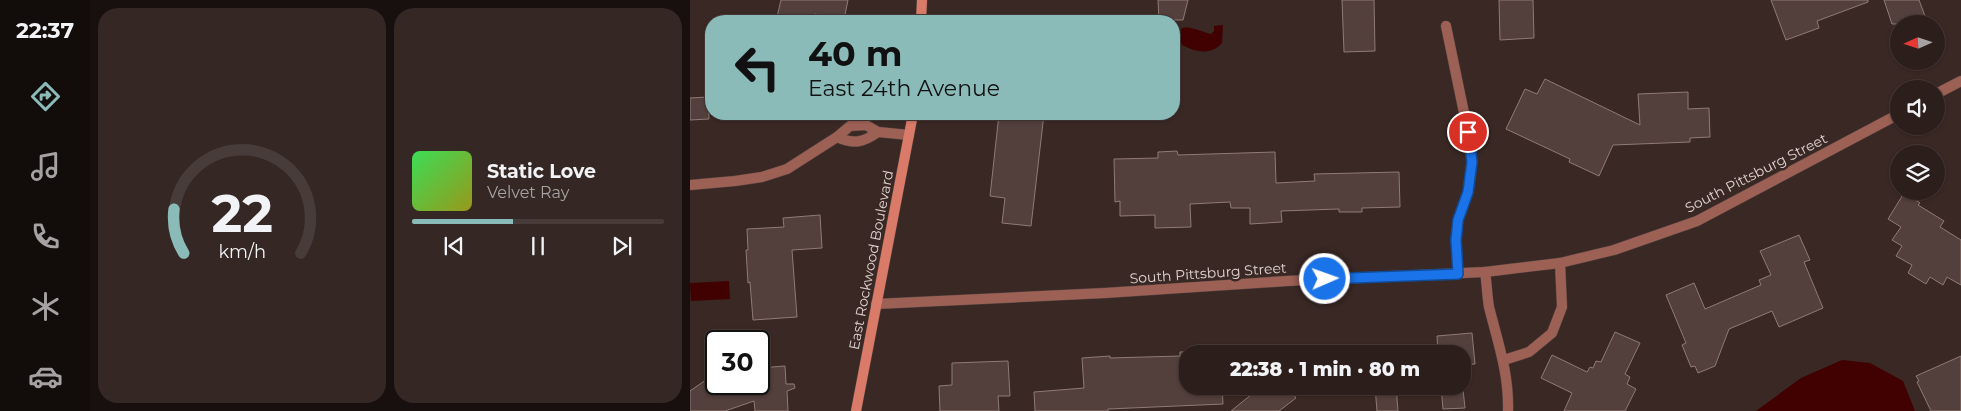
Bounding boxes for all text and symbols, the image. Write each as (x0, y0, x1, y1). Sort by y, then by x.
north arrow (1890, 15, 1945, 70)
map controls (1890, 15, 1945, 200)
text: 22:37 (16, 17, 74, 44)
text: 40 m (808, 32, 903, 75)
icon: left (725, 35, 790, 100)
text: East 24th Avenue (808, 75, 1000, 102)
icon: directions (28, 79, 63, 114)
button: sound (1890, 80, 1945, 135)
pin (1447, 111, 1489, 153)
icon: arrive (1454, 118, 1482, 146)
street label: South Pittsburg Street (1682, 129, 1830, 217)
button: layers (1890, 145, 1945, 200)
icon: music (28, 149, 63, 184)
text: Static Love (487, 160, 596, 183)
street label: East Rockwood Boulevard (845, 169, 897, 351)
text: 22 (211, 182, 273, 245)
text: Velvet Ray (487, 183, 569, 202)
icon: phone (28, 219, 63, 254)
icon: previous (440, 232, 468, 260)
icon: pause (524, 232, 552, 260)
icon: next (608, 232, 636, 260)
text: km/h (218, 241, 266, 262)
position arrow (1298, 252, 1350, 304)
street label: South Pittsburg Street (1129, 259, 1287, 287)
icon: climate (28, 289, 63, 324)
speed limit sign: 30 (705, 330, 770, 395)
text: 22:38 · 1 min · 80 m (1230, 358, 1420, 381)
icon: car (28, 359, 63, 394)

